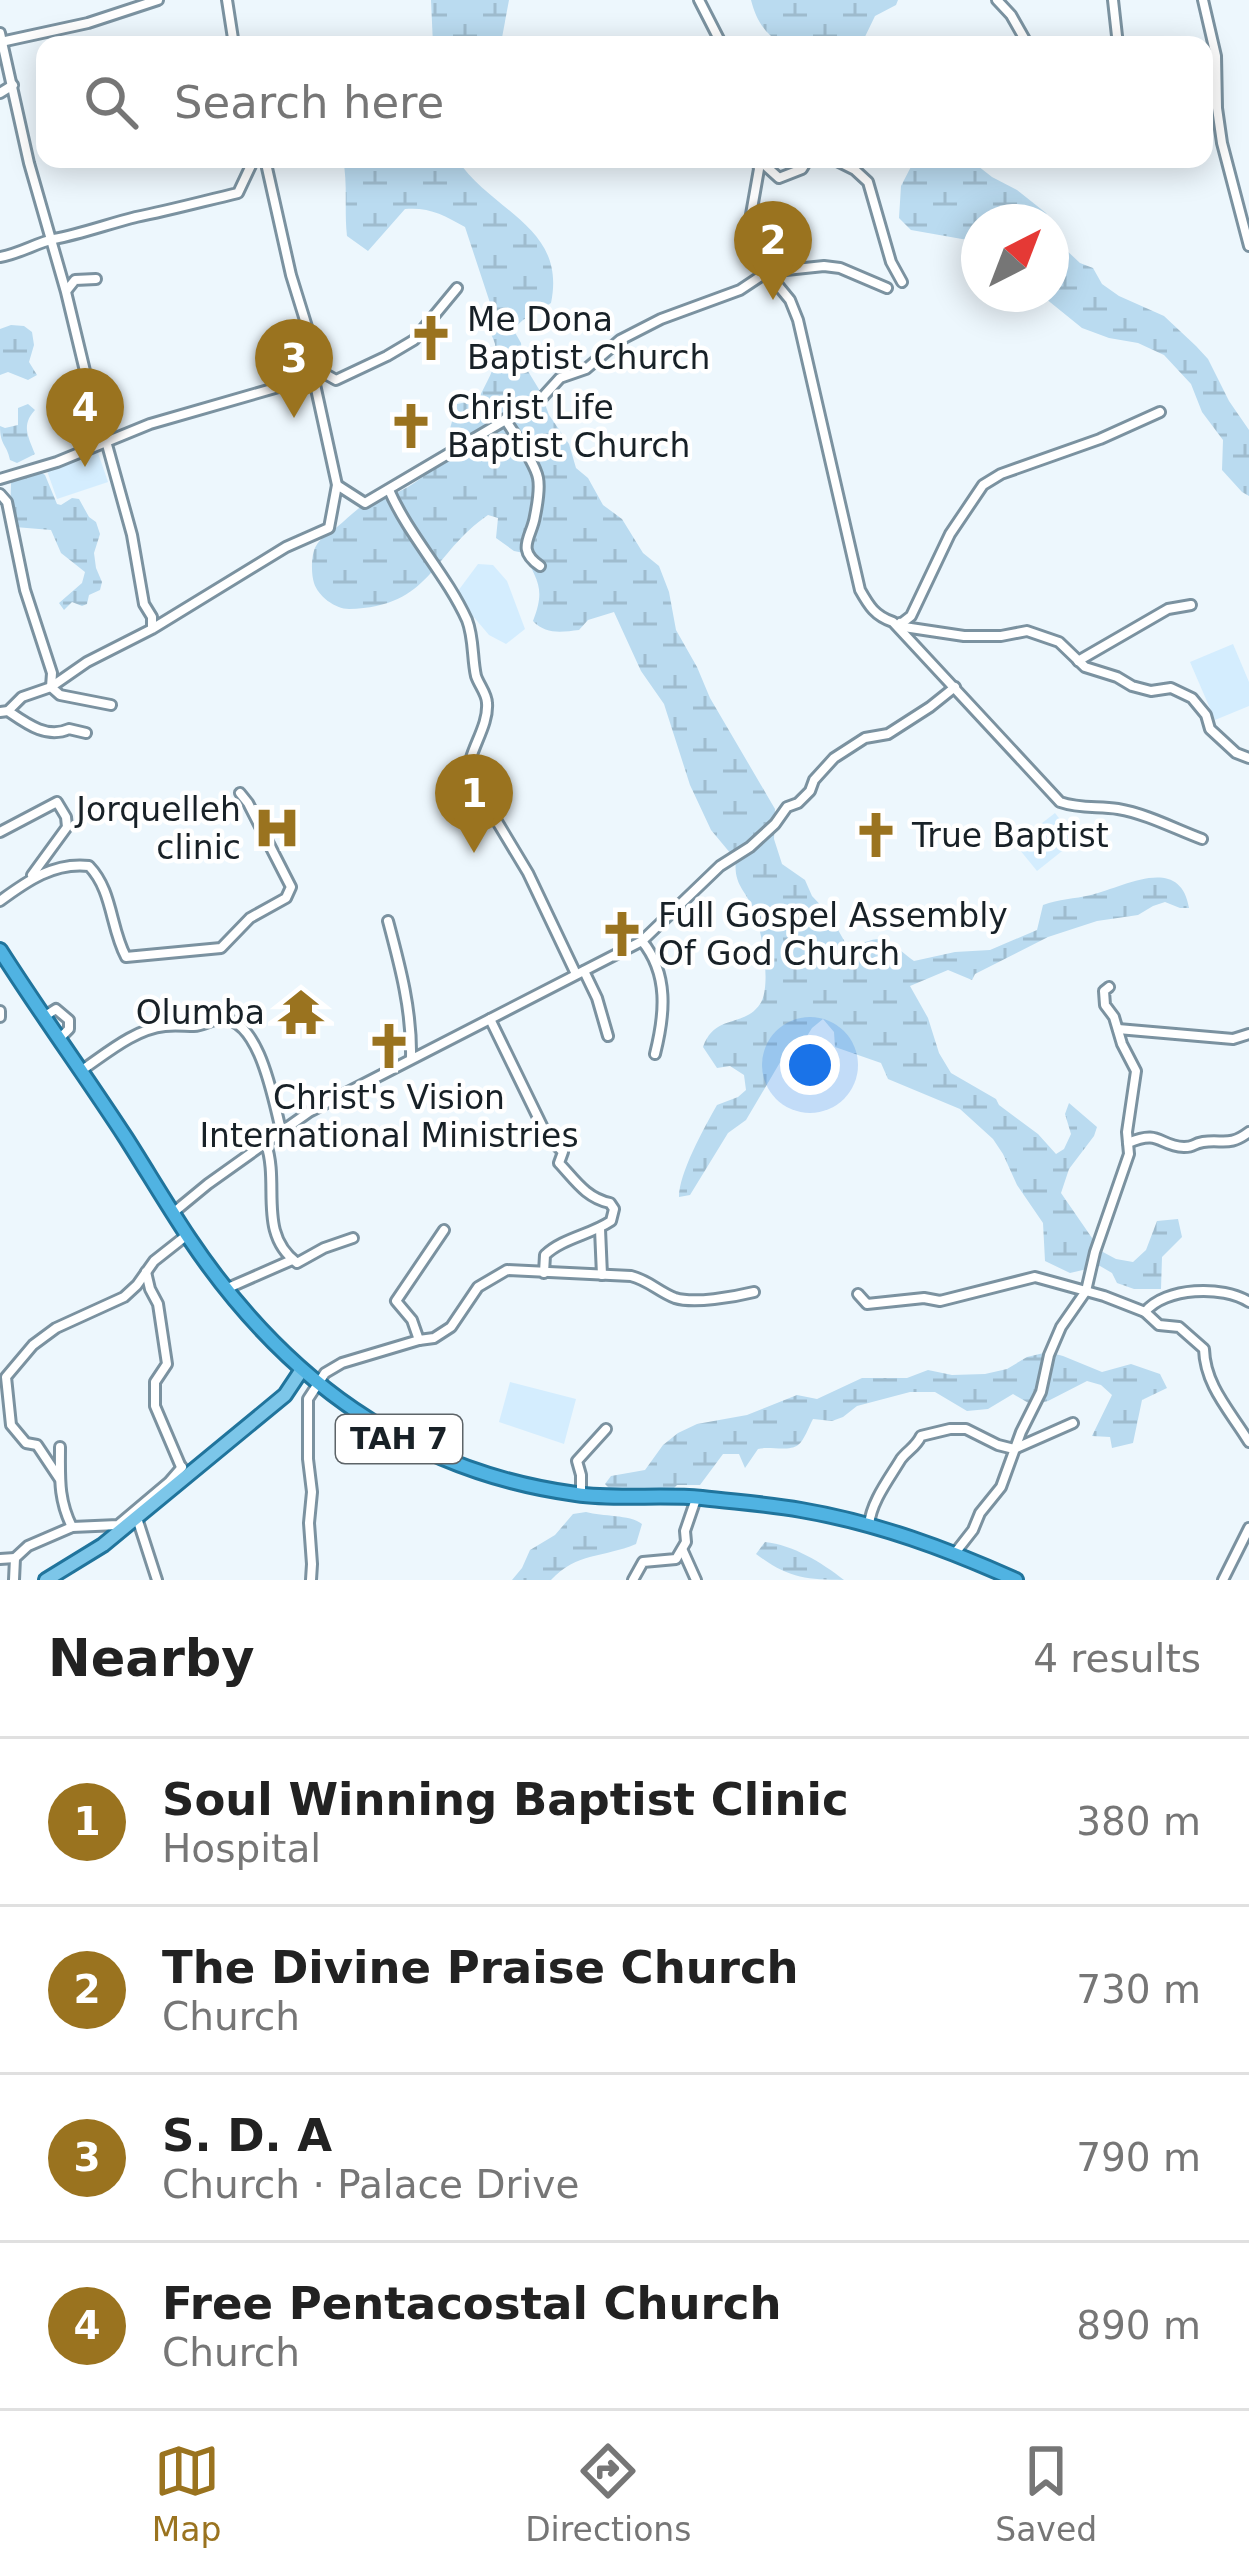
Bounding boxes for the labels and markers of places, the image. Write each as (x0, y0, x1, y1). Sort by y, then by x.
pin: 2 (734, 201, 812, 300)
place label: Me Dona Baptist Church (467, 300, 710, 377)
church icon: Me Dona Baptist Church (406, 313, 456, 363)
pin: 3 (255, 319, 333, 418)
pin: 4 (46, 368, 124, 467)
place label: Christ Life Baptist Church (447, 388, 690, 465)
church icon: Christ Life Baptist Church (386, 401, 436, 451)
pin: 1 (435, 754, 513, 853)
place label: Jorquelleh clinic (74, 790, 241, 867)
hospital icon: Jorquelleh clinic (252, 803, 302, 853)
church icon: True Baptist (851, 810, 901, 860)
place label: True Baptist (911, 816, 1109, 855)
place label: Full Gospel Assembly Of God Church (658, 896, 1008, 973)
church icon: Full Gospel Assembly Of God Church (597, 909, 647, 959)
temple icon: Olumba (276, 987, 326, 1037)
place label: Olumba (136, 993, 265, 1032)
church icon: Christ's Vision International Ministries (364, 1021, 414, 1071)
place label: Christ's Vision International Ministries (199, 1078, 579, 1155)

